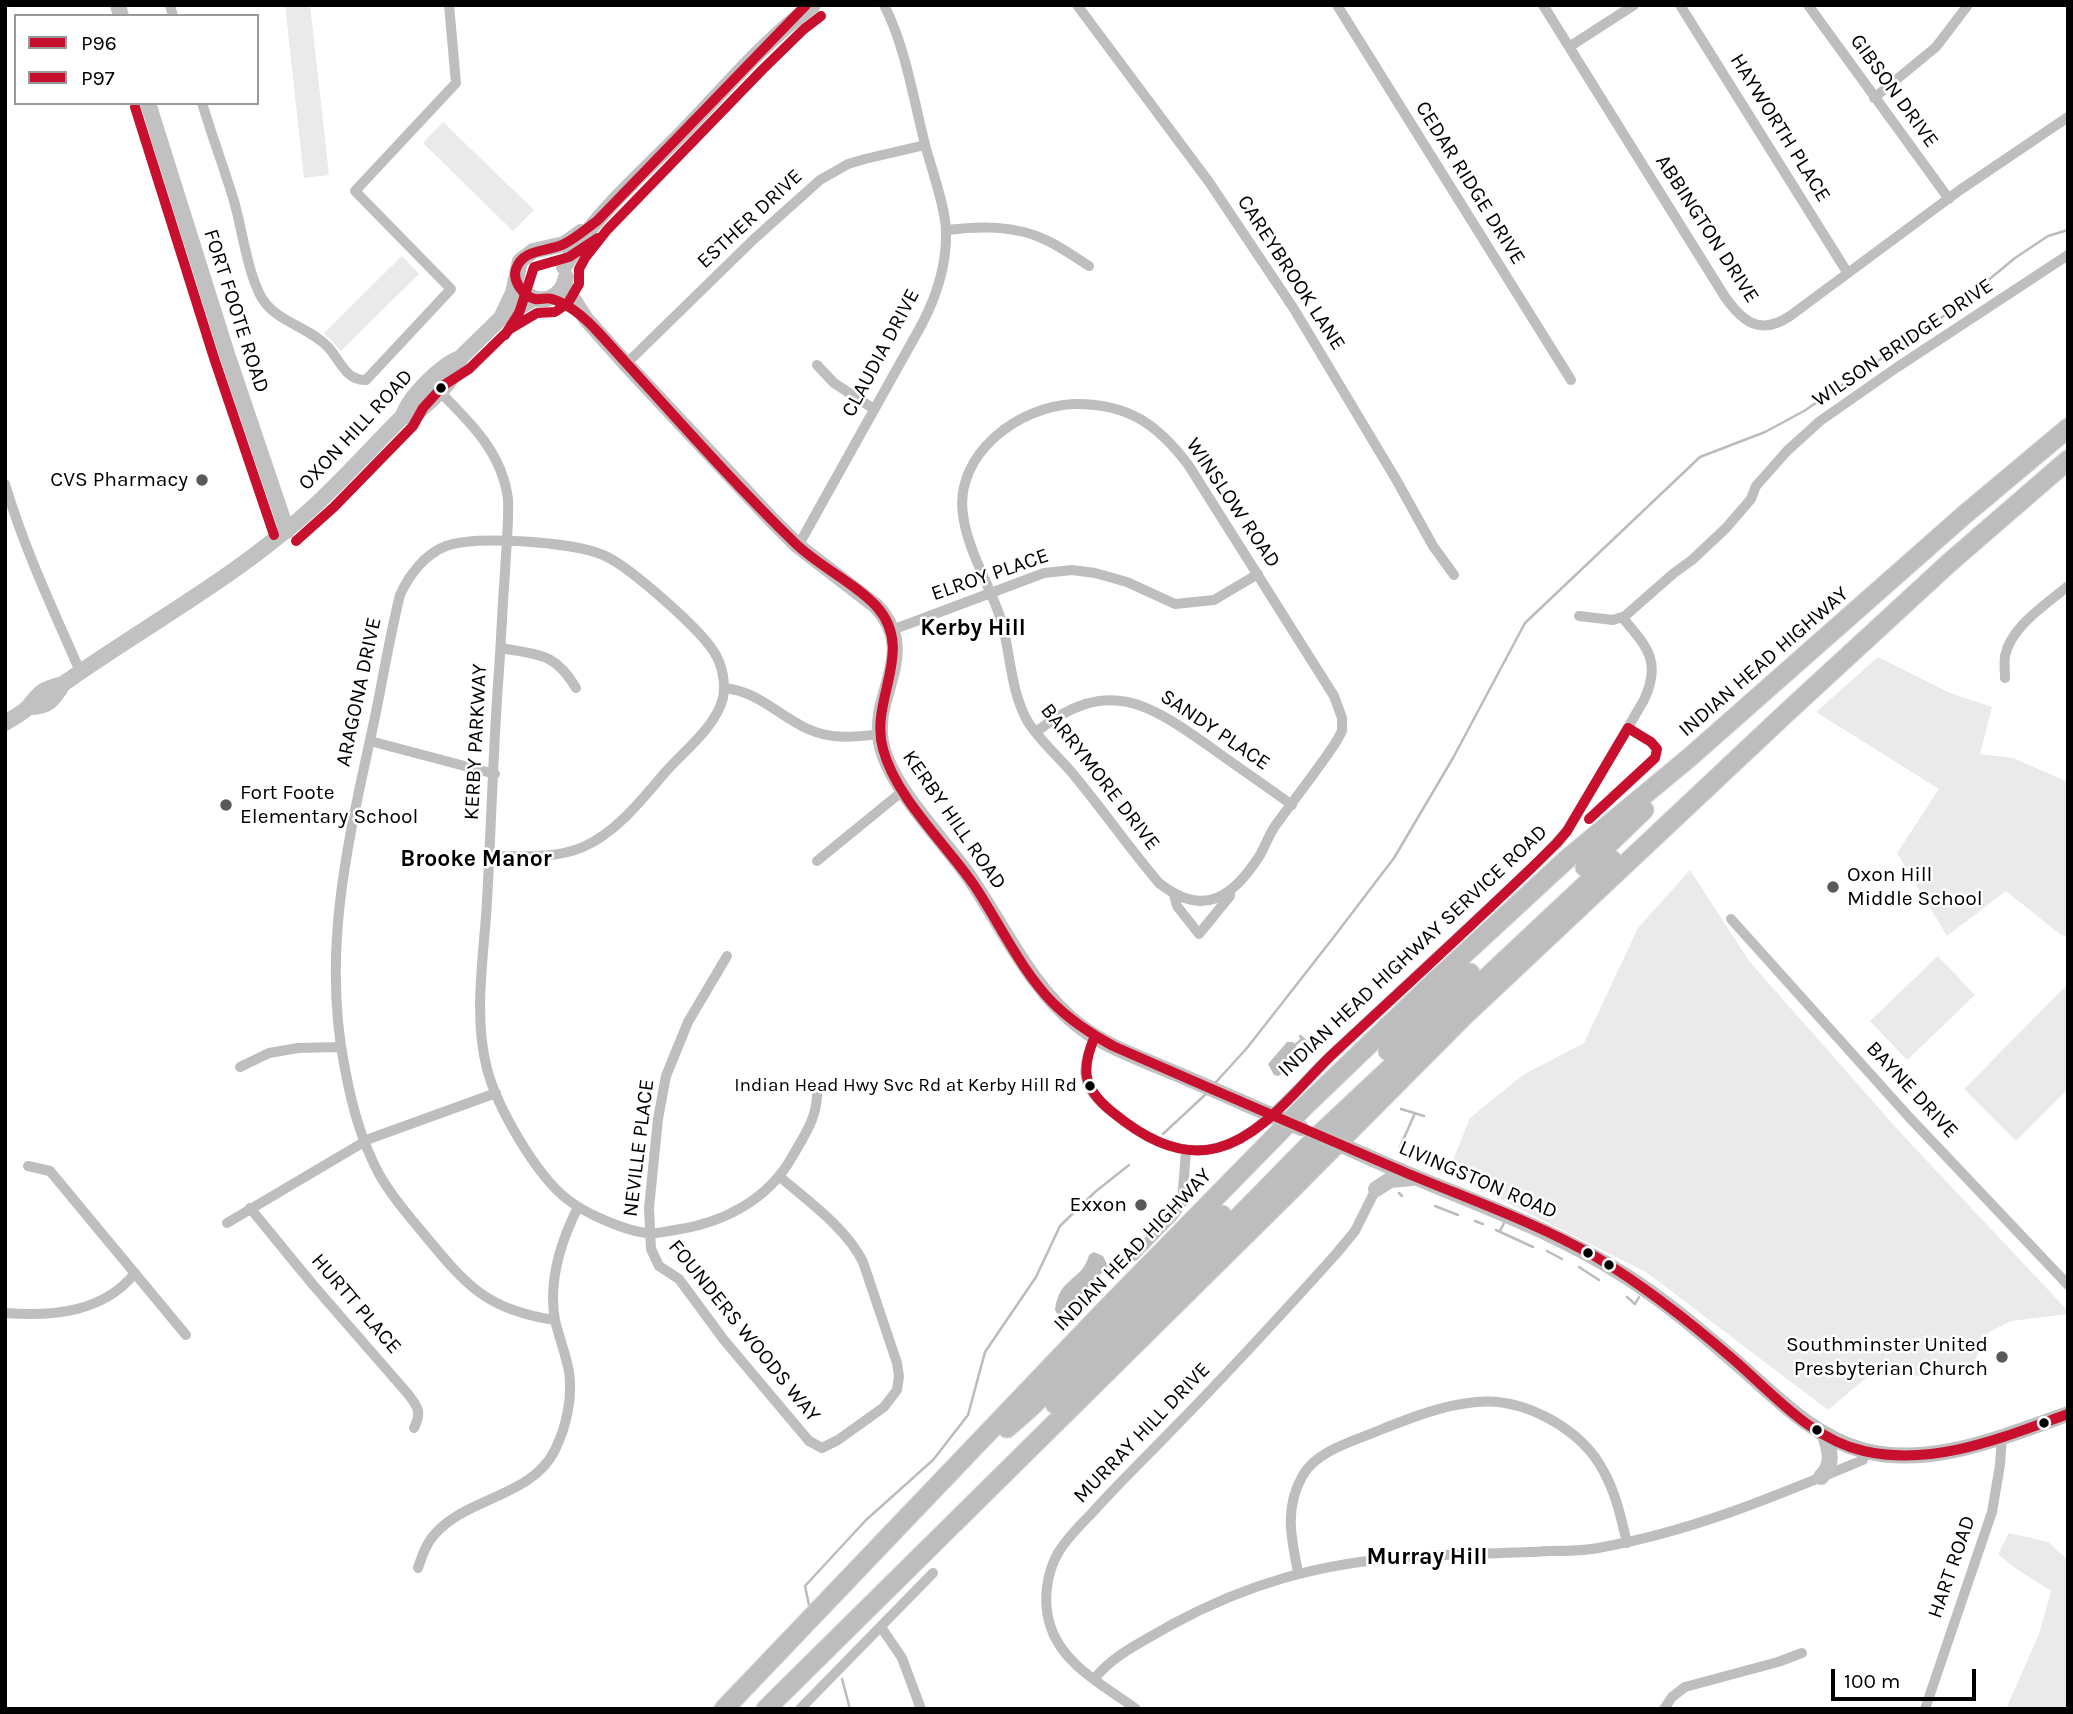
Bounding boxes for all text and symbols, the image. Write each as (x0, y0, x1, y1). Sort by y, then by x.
legend (14, 14, 259, 105)
street label: GIBSON DRIVE (1844, 29, 1944, 153)
text: P96 (81, 31, 117, 55)
street label: HAYWORTH PLACE (1724, 49, 1836, 207)
text: P97 (81, 66, 115, 90)
street label: CEDAR RIDGE DRIVE (1410, 97, 1530, 269)
street label: ABBINGTON DRIVE (1650, 150, 1764, 308)
street label: ESTHER DRIVE (692, 164, 808, 274)
street label: CAREYBROOK LANE (1231, 191, 1351, 355)
street label: FORT FOOTE ROAD (198, 226, 274, 396)
street label: WILSON BRIDGE DRIVE (1808, 273, 1998, 413)
street label: CLAUDIA DRIVE (837, 285, 925, 421)
street label: OXON HILL ROAD (293, 364, 419, 496)
unlabelled marker (434, 381, 448, 395)
street label: WINSLOW ROAD (1180, 433, 1286, 573)
place label: CVS Pharmacy (50, 467, 188, 493)
marker: CVS Pharmacy (194, 472, 210, 488)
street label: ELROY PLACE (928, 543, 1052, 607)
street label: INDIAN HEAD HIGHWAY (1674, 581, 1854, 743)
district label: Kerby Hill (920, 614, 1026, 642)
street label: ARAGONA DRIVE (331, 615, 387, 769)
street label: KERBY PARKWAY (459, 663, 493, 821)
street label: SANDY PLACE (1155, 684, 1275, 776)
street label: BARRYMORE DRIVE (1035, 698, 1165, 856)
street label: KERBY HILL ROAD (897, 746, 1011, 894)
place label: Fort Foote Elementary School (240, 780, 418, 830)
marker: Fort Foote Elementary School (218, 797, 234, 813)
street label: INDIAN HEAD HIGHWAY SERVICE ROAD (1273, 819, 1553, 1083)
district label: Brooke Manor (400, 845, 552, 873)
place label: Oxon Hill Middle School (1847, 862, 1983, 912)
marker: Oxon Hill Middle School (1825, 879, 1841, 895)
street label: BAYNE DRIVE (1861, 1036, 1963, 1144)
place label: Indian Head Hwy Svc Rd at Kerby Hill Rd (734, 1075, 1077, 1097)
street label: NEVILLE PLACE (618, 1078, 660, 1218)
marker: Indian Head Hwy Svc Rd at Kerby Hill Rd (1083, 1079, 1097, 1093)
street label: LIVINGSTON ROAD (1395, 1135, 1561, 1225)
street label: INDIAN HEAD HIGHWAY (1049, 1163, 1217, 1337)
place label: Exxon (1070, 1192, 1127, 1218)
marker: Exxon (1133, 1197, 1149, 1213)
street label: FOUNDERS WOODS WAY (663, 1235, 825, 1427)
unlabelled marker (1581, 1246, 1595, 1260)
street label: HURTT PLACE (306, 1249, 406, 1359)
unlabelled marker (1602, 1258, 1616, 1272)
place label: Southminster United Presbyterian Church (1786, 1332, 1988, 1382)
marker: Southminster United Presbyterian Church (1994, 1349, 2010, 1365)
street label: MURRAY HILL DRIVE (1068, 1357, 1216, 1509)
unlabelled marker (2037, 1416, 2051, 1430)
unlabelled marker (1810, 1423, 1824, 1437)
street label: HART ROAD (1923, 1512, 1981, 1622)
district label: Murray Hill (1366, 1543, 1488, 1571)
scale bar (1835, 1654, 1980, 1698)
text: 100 m (1844, 1669, 1901, 1693)

